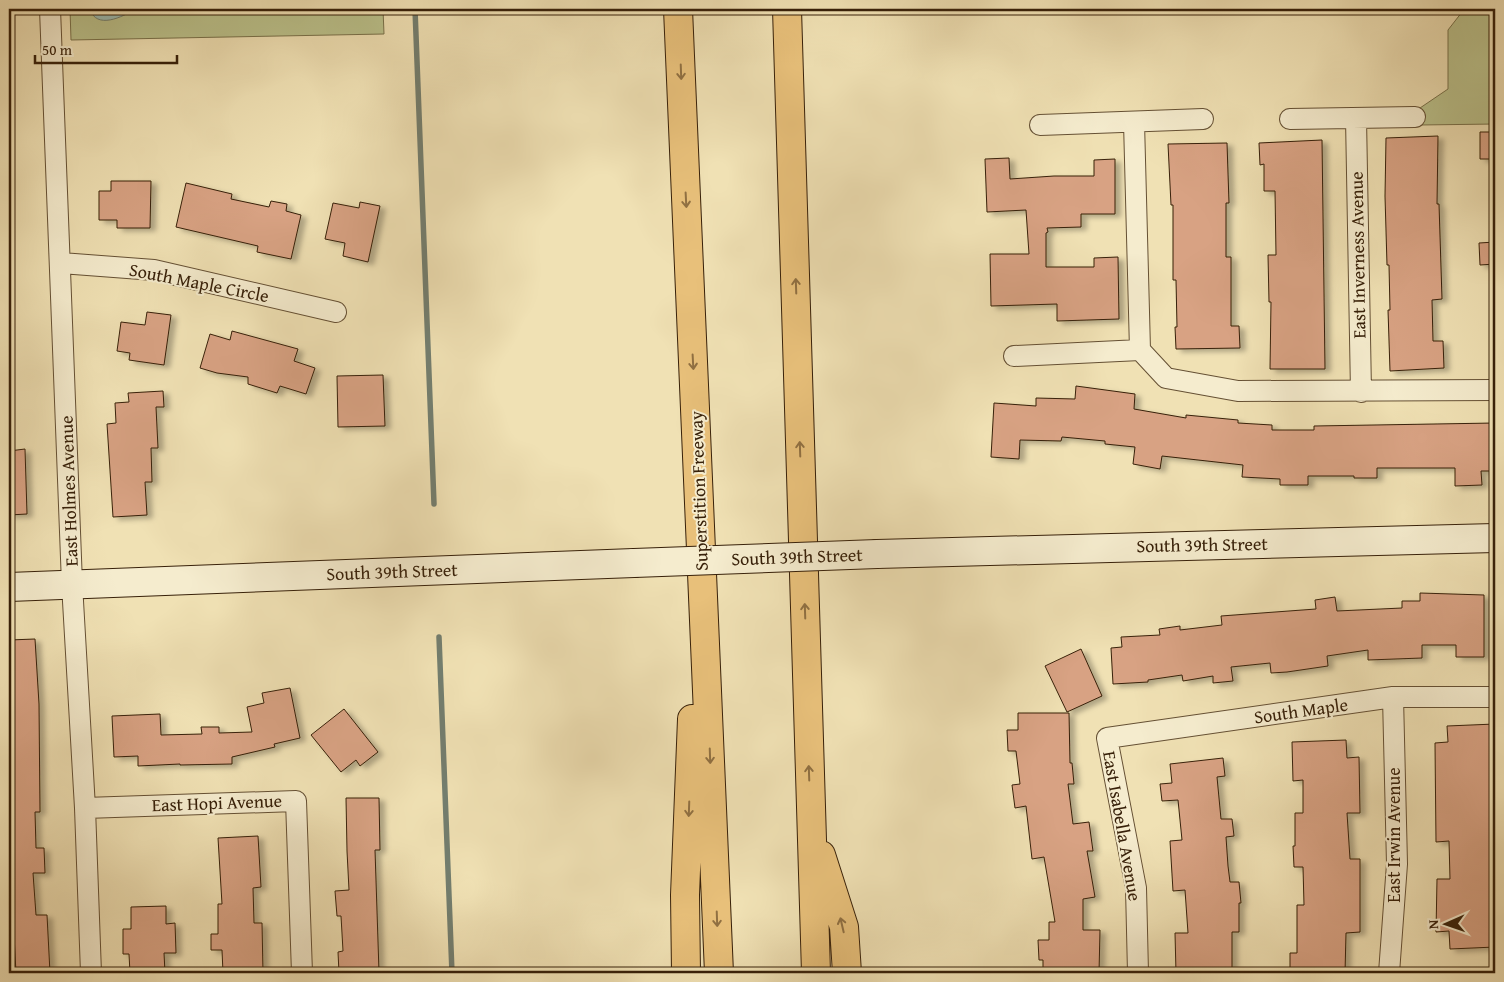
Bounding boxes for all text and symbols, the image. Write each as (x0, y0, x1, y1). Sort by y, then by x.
scale bar (35, 32, 178, 64)
text: 50 m (42, 39, 73, 60)
one-way arrow (676, 64, 685, 80)
street label: East Inverness Avenue (1343, 171, 1372, 339)
one-way arrow (682, 191, 691, 207)
street label: South Maple Circle (127, 256, 271, 309)
one-way arrow (791, 278, 800, 294)
one-way arrow (689, 354, 698, 370)
street label: Superstition Freeway (682, 411, 715, 572)
street label: East Holmes Avenue (52, 415, 85, 567)
one-way arrow (796, 441, 805, 457)
street label: South 39th Street (1136, 530, 1269, 559)
street label: South 39th Street (731, 541, 864, 572)
street label: South 39th Street (326, 556, 459, 587)
one-way arrow (800, 603, 810, 620)
street label: South Maple (1252, 691, 1350, 730)
one-way arrow (705, 748, 715, 764)
street label: East Isabella Avenue (1096, 749, 1149, 903)
one-way arrow (805, 766, 814, 782)
street label: East Irwin Avenue (1380, 767, 1407, 903)
street label: East Hopi Avenue (151, 787, 283, 818)
one-way arrow (684, 801, 693, 817)
north arrow (1422, 900, 1472, 950)
one-way arrow (712, 910, 721, 926)
one-way arrow (837, 917, 846, 933)
text: N (1423, 919, 1443, 929)

